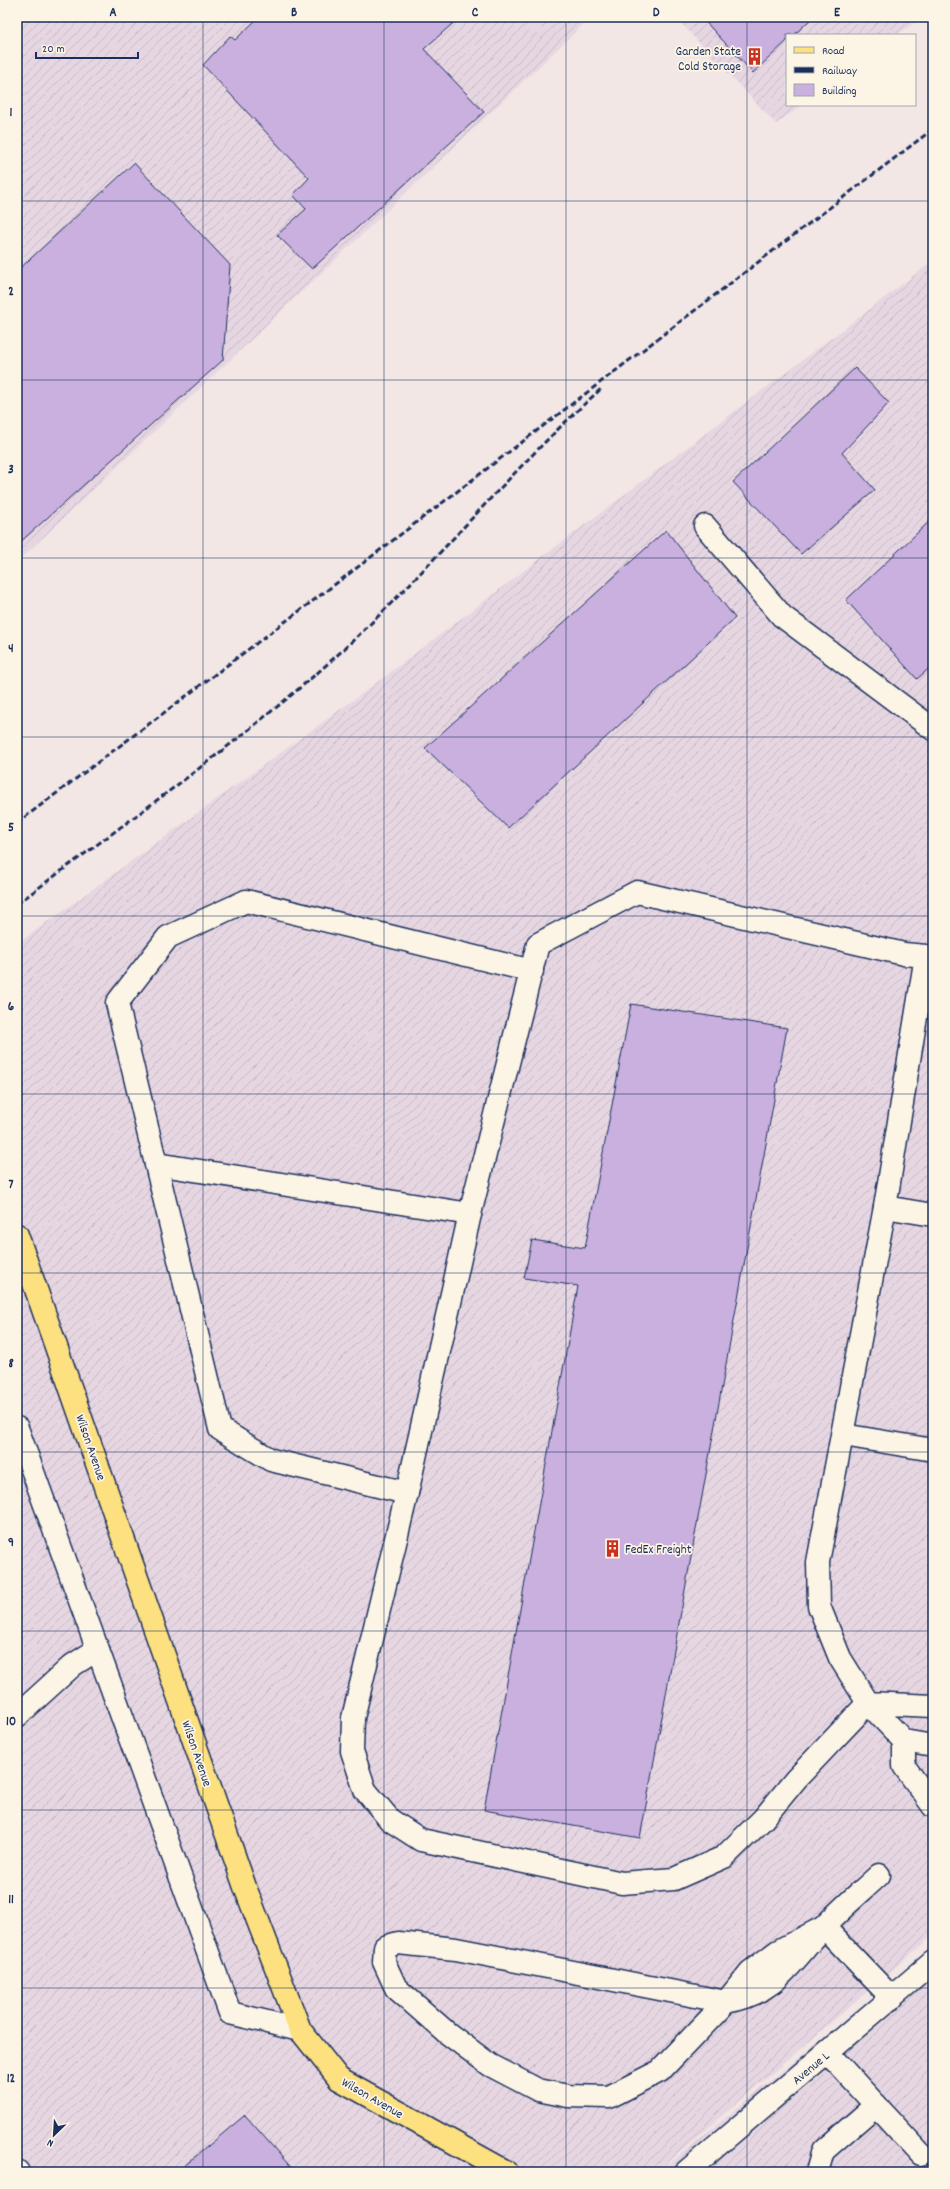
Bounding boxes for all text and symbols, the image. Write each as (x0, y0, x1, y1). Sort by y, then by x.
text: A (109, 4, 117, 23)
text: B (291, 4, 297, 23)
text: C (472, 4, 479, 23)
text: D (653, 4, 660, 23)
text: E (834, 4, 841, 23)
scale bar (36, 34, 138, 60)
legend (786, 34, 916, 106)
text: 20 m (42, 41, 65, 58)
place label: Garden State Cold Storage (676, 43, 741, 77)
text: Road (822, 43, 844, 60)
building icon: Garden State Cold Storage (744, 47, 764, 67)
text: Railway (822, 63, 858, 80)
text: Building (822, 83, 857, 100)
text: 1 (10, 104, 13, 123)
text: 2 (8, 283, 14, 302)
text: 3 (8, 461, 14, 480)
text: 4 (8, 640, 14, 659)
text: 5 (8, 819, 14, 838)
text: 6 (8, 998, 15, 1017)
text: 7 (9, 1176, 14, 1195)
text: 8 (8, 1355, 14, 1374)
street label: Wilson Avenue (69, 1412, 110, 1484)
text: 9 (8, 1534, 14, 1553)
building icon: FedEx Freight (602, 1538, 622, 1558)
place label: FedEx Freight (625, 1541, 692, 1560)
text: 10 (6, 1713, 16, 1732)
street label: Wilson Avenue (175, 1718, 216, 1790)
text: 11 (8, 1891, 14, 1910)
street label: Avenue L (789, 2047, 835, 2090)
text: 12 (7, 2070, 16, 2089)
street label: Wilson Avenue (337, 2074, 407, 2125)
north arrow (34, 2115, 74, 2155)
text: N (44, 2134, 56, 2151)

